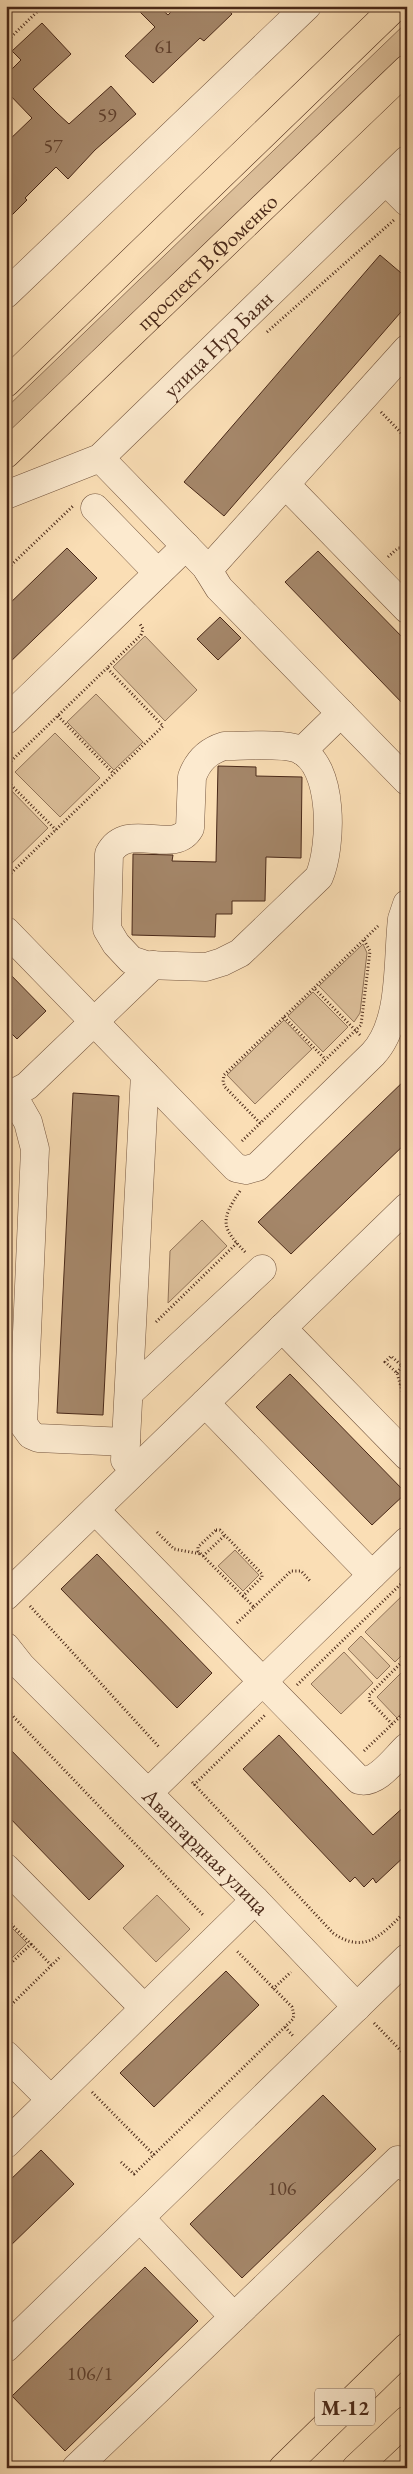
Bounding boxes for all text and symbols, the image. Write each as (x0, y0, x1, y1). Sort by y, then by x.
house number: 61 (154, 33, 174, 59)
house number: 59 (97, 102, 117, 128)
house number: 57 (43, 133, 63, 159)
street label: проспект В.Фоменко (129, 187, 284, 336)
street label: улица Нур Баян (157, 284, 279, 404)
street label: Авангардная улица (136, 1781, 276, 1921)
house number: 106 (268, 2175, 297, 2201)
house number: 106/1 (67, 2360, 113, 2386)
road number: М-12 (315, 2388, 375, 2426)

